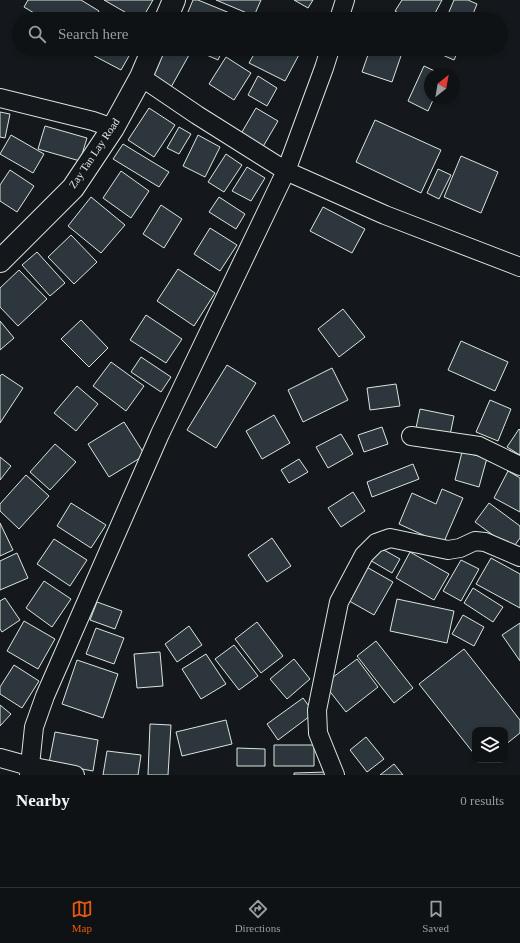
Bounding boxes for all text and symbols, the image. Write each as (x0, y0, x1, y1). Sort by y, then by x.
search box (12, 12, 508, 56)
icon: search (26, 23, 48, 45)
text: Search here (58, 26, 128, 42)
north arrow (424, 68, 460, 104)
street label: Zay Tan Lay Road (66, 115, 122, 190)
map controls (472, 727, 508, 763)
button: layers (472, 727, 508, 763)
text: Nearby (16, 791, 70, 810)
text: 0 results (460, 793, 504, 808)
tab: Map (71, 898, 93, 934)
tab: Directions (235, 898, 280, 934)
tab: Saved (422, 898, 449, 934)

